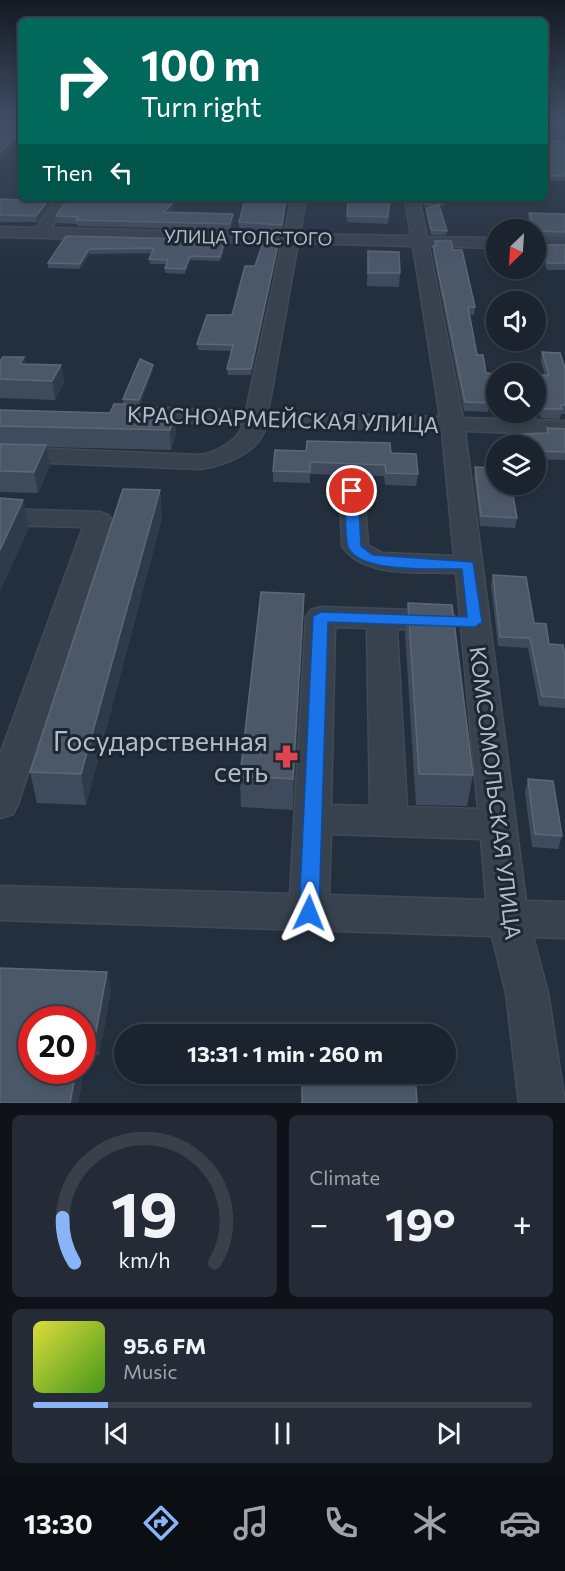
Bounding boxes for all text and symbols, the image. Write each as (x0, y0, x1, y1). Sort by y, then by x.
text: 100 m (141, 38, 261, 90)
icon: right (42, 42, 120, 120)
text: Turn right (141, 90, 261, 123)
icon: left (105, 156, 138, 189)
text: Then (42, 159, 93, 186)
north arrow (486, 219, 546, 279)
map controls (486, 219, 546, 495)
street label: УЛИЦА ТОЛСТОГО (164, 225, 332, 249)
button: sound (486, 291, 546, 351)
button: search (486, 363, 546, 423)
street label: КРАСНОАРМЕЙСКАЯ УЛИЦА (127, 400, 439, 438)
button: layers (486, 435, 546, 495)
pin (326, 465, 377, 516)
icon: arrive (335, 474, 368, 507)
street label: КОМСОМОЛЬСКАЯ УЛИЦА (465, 645, 527, 941)
place label: Государственная сеть (53, 724, 268, 788)
pharmacy icon: Государственная сеть (273, 743, 299, 769)
position arrow (277, 881, 341, 945)
speed limit sign: 20 (18, 1006, 96, 1084)
text: 13:31 · 1 min · 260 m (187, 1040, 383, 1067)
text: Climate (310, 1165, 380, 1189)
text: 19 (111, 1174, 178, 1250)
text: 19° (385, 1195, 456, 1250)
text: − (310, 1202, 328, 1243)
text: + (513, 1202, 532, 1243)
text: km/h (118, 1246, 170, 1272)
text: 95.6 FM (123, 1332, 206, 1359)
text: Music (123, 1359, 177, 1383)
icon: previous (100, 1417, 133, 1450)
icon: pause (266, 1417, 299, 1450)
icon: next (432, 1417, 465, 1450)
icon: directions (140, 1502, 182, 1544)
icon: music (230, 1502, 272, 1544)
icon: phone (320, 1502, 362, 1544)
icon: climate (409, 1502, 451, 1544)
icon: car (499, 1502, 541, 1544)
text: 13:30 (24, 1507, 93, 1540)

